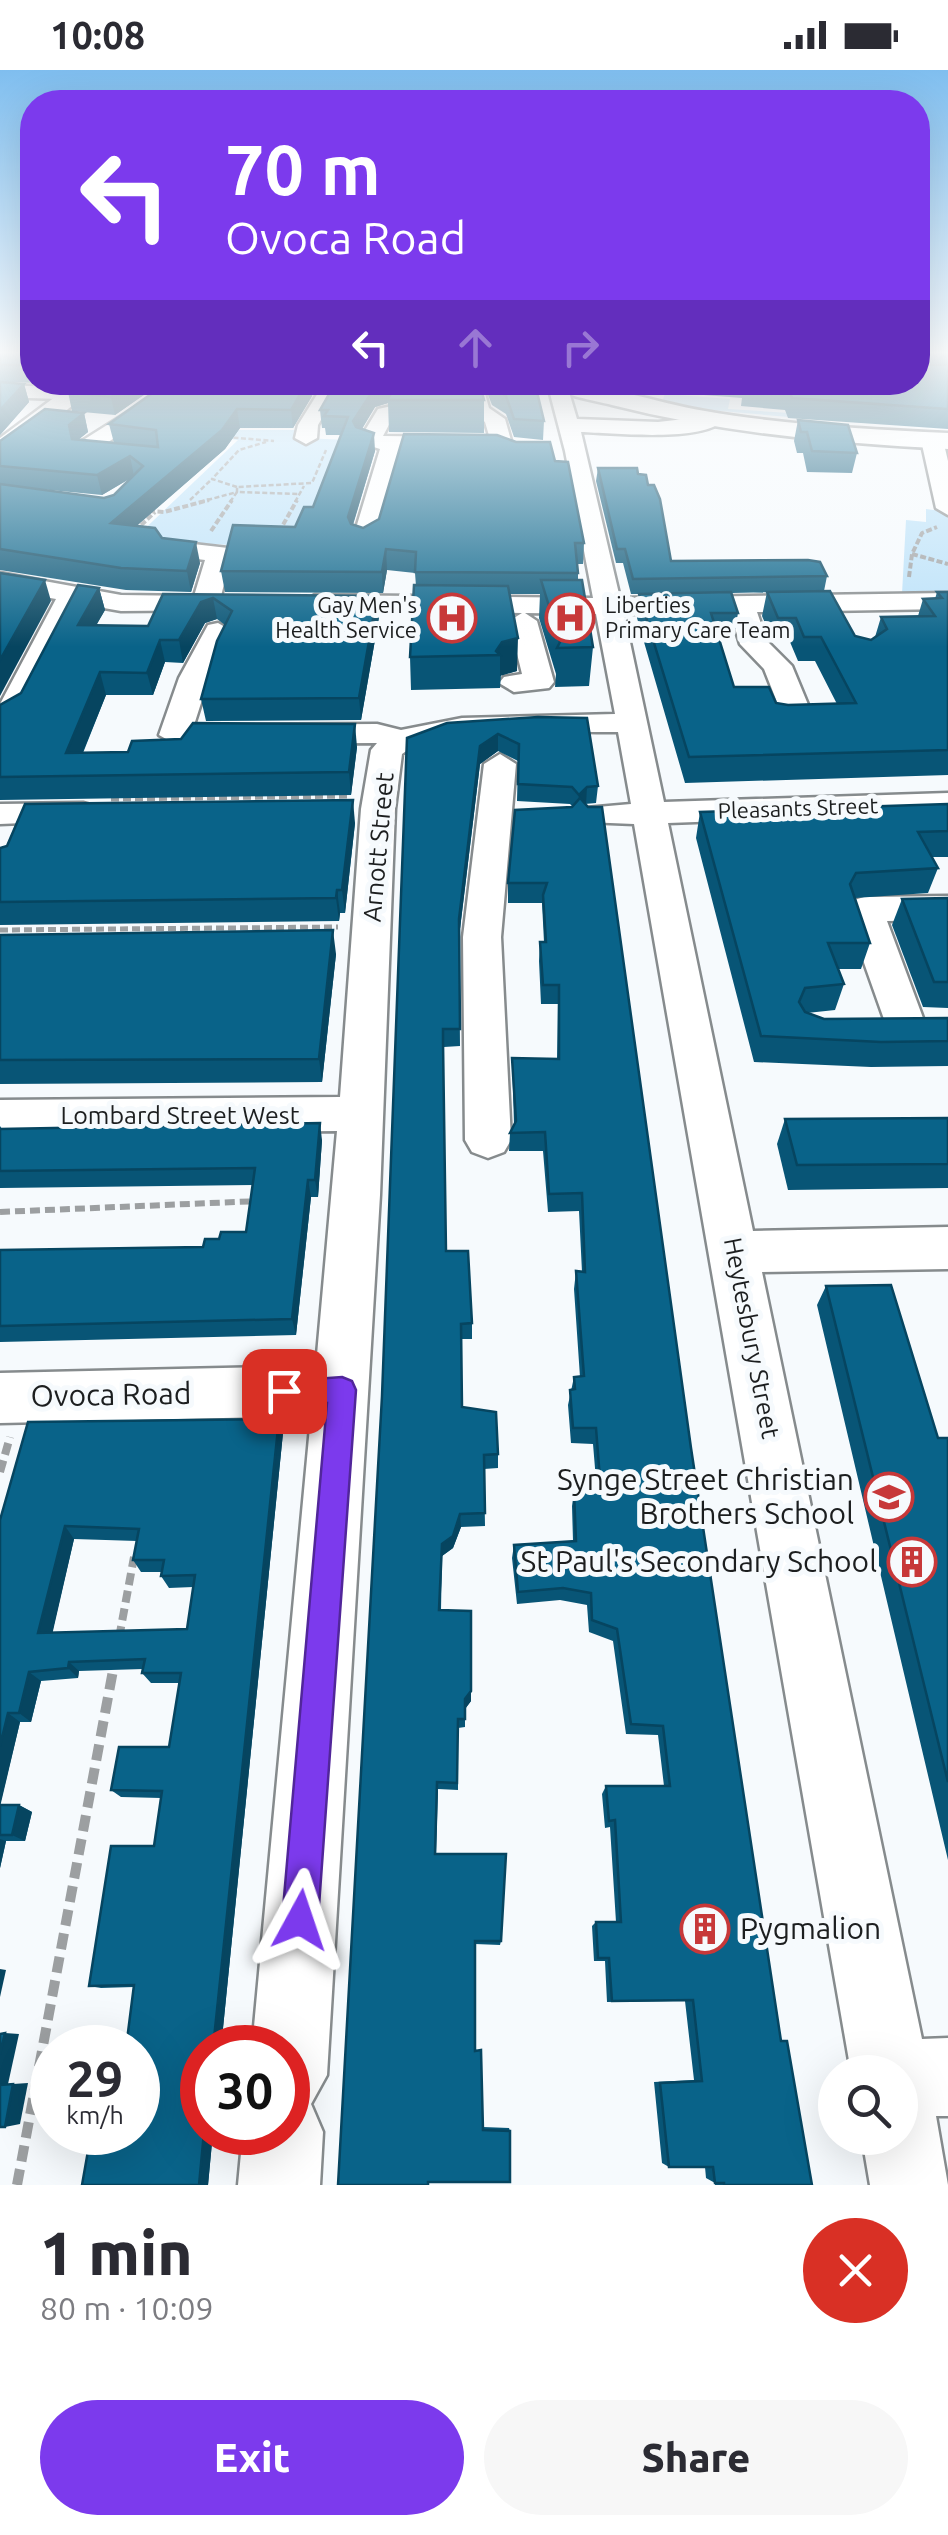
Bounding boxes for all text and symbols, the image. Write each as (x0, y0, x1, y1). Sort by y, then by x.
text: 10:08 (50, 14, 145, 56)
icon: left (60, 130, 190, 260)
text: 70 m (225, 130, 381, 208)
text: Ovoca Road (225, 212, 466, 263)
icon: left (343, 320, 398, 375)
icon: ahead (448, 320, 503, 375)
icon: right (553, 320, 608, 375)
place label: Gay Men's Health Service (275, 592, 417, 642)
hospital icon: Gay Men's Health Service (426, 592, 478, 644)
hospital icon: Liberties Primary Care Team (544, 592, 596, 644)
place label: Liberties Primary Care Team (605, 592, 791, 642)
street label: Arnott Street (358, 771, 398, 923)
street label: Pleasants Street (717, 792, 879, 823)
street label: Lombard Street West (61, 1101, 300, 1129)
street label: Heytesbury Street (719, 1235, 785, 1441)
pin (242, 1349, 327, 1434)
icon: arrive (257, 1364, 312, 1419)
street label: Ovoca Road (30, 1376, 192, 1412)
place label: Synge Street Christian Brothers School (557, 1462, 854, 1530)
school or university icon: Synge Street Christian Brothers School (863, 1471, 915, 1523)
building icon: St Paul's Secondary School (886, 1536, 938, 1588)
place label: St Paul's Secondary School (521, 1544, 877, 1578)
position arrow (248, 1868, 352, 1972)
building icon: Pygmalion (679, 1903, 731, 1955)
place label: Pygmalion (740, 1911, 881, 1945)
speed limit sign: 30 (180, 2025, 310, 2155)
text: 29 (67, 2050, 123, 2106)
map controls (818, 2055, 918, 2155)
button: search (818, 2055, 918, 2155)
text: km/h (66, 2101, 124, 2129)
button: close (803, 2218, 908, 2323)
text: 1 min (40, 2219, 193, 2286)
text: 80 m · 10:09 (40, 2290, 214, 2326)
button: Exit (40, 2400, 464, 2515)
button: Share (484, 2400, 908, 2515)

